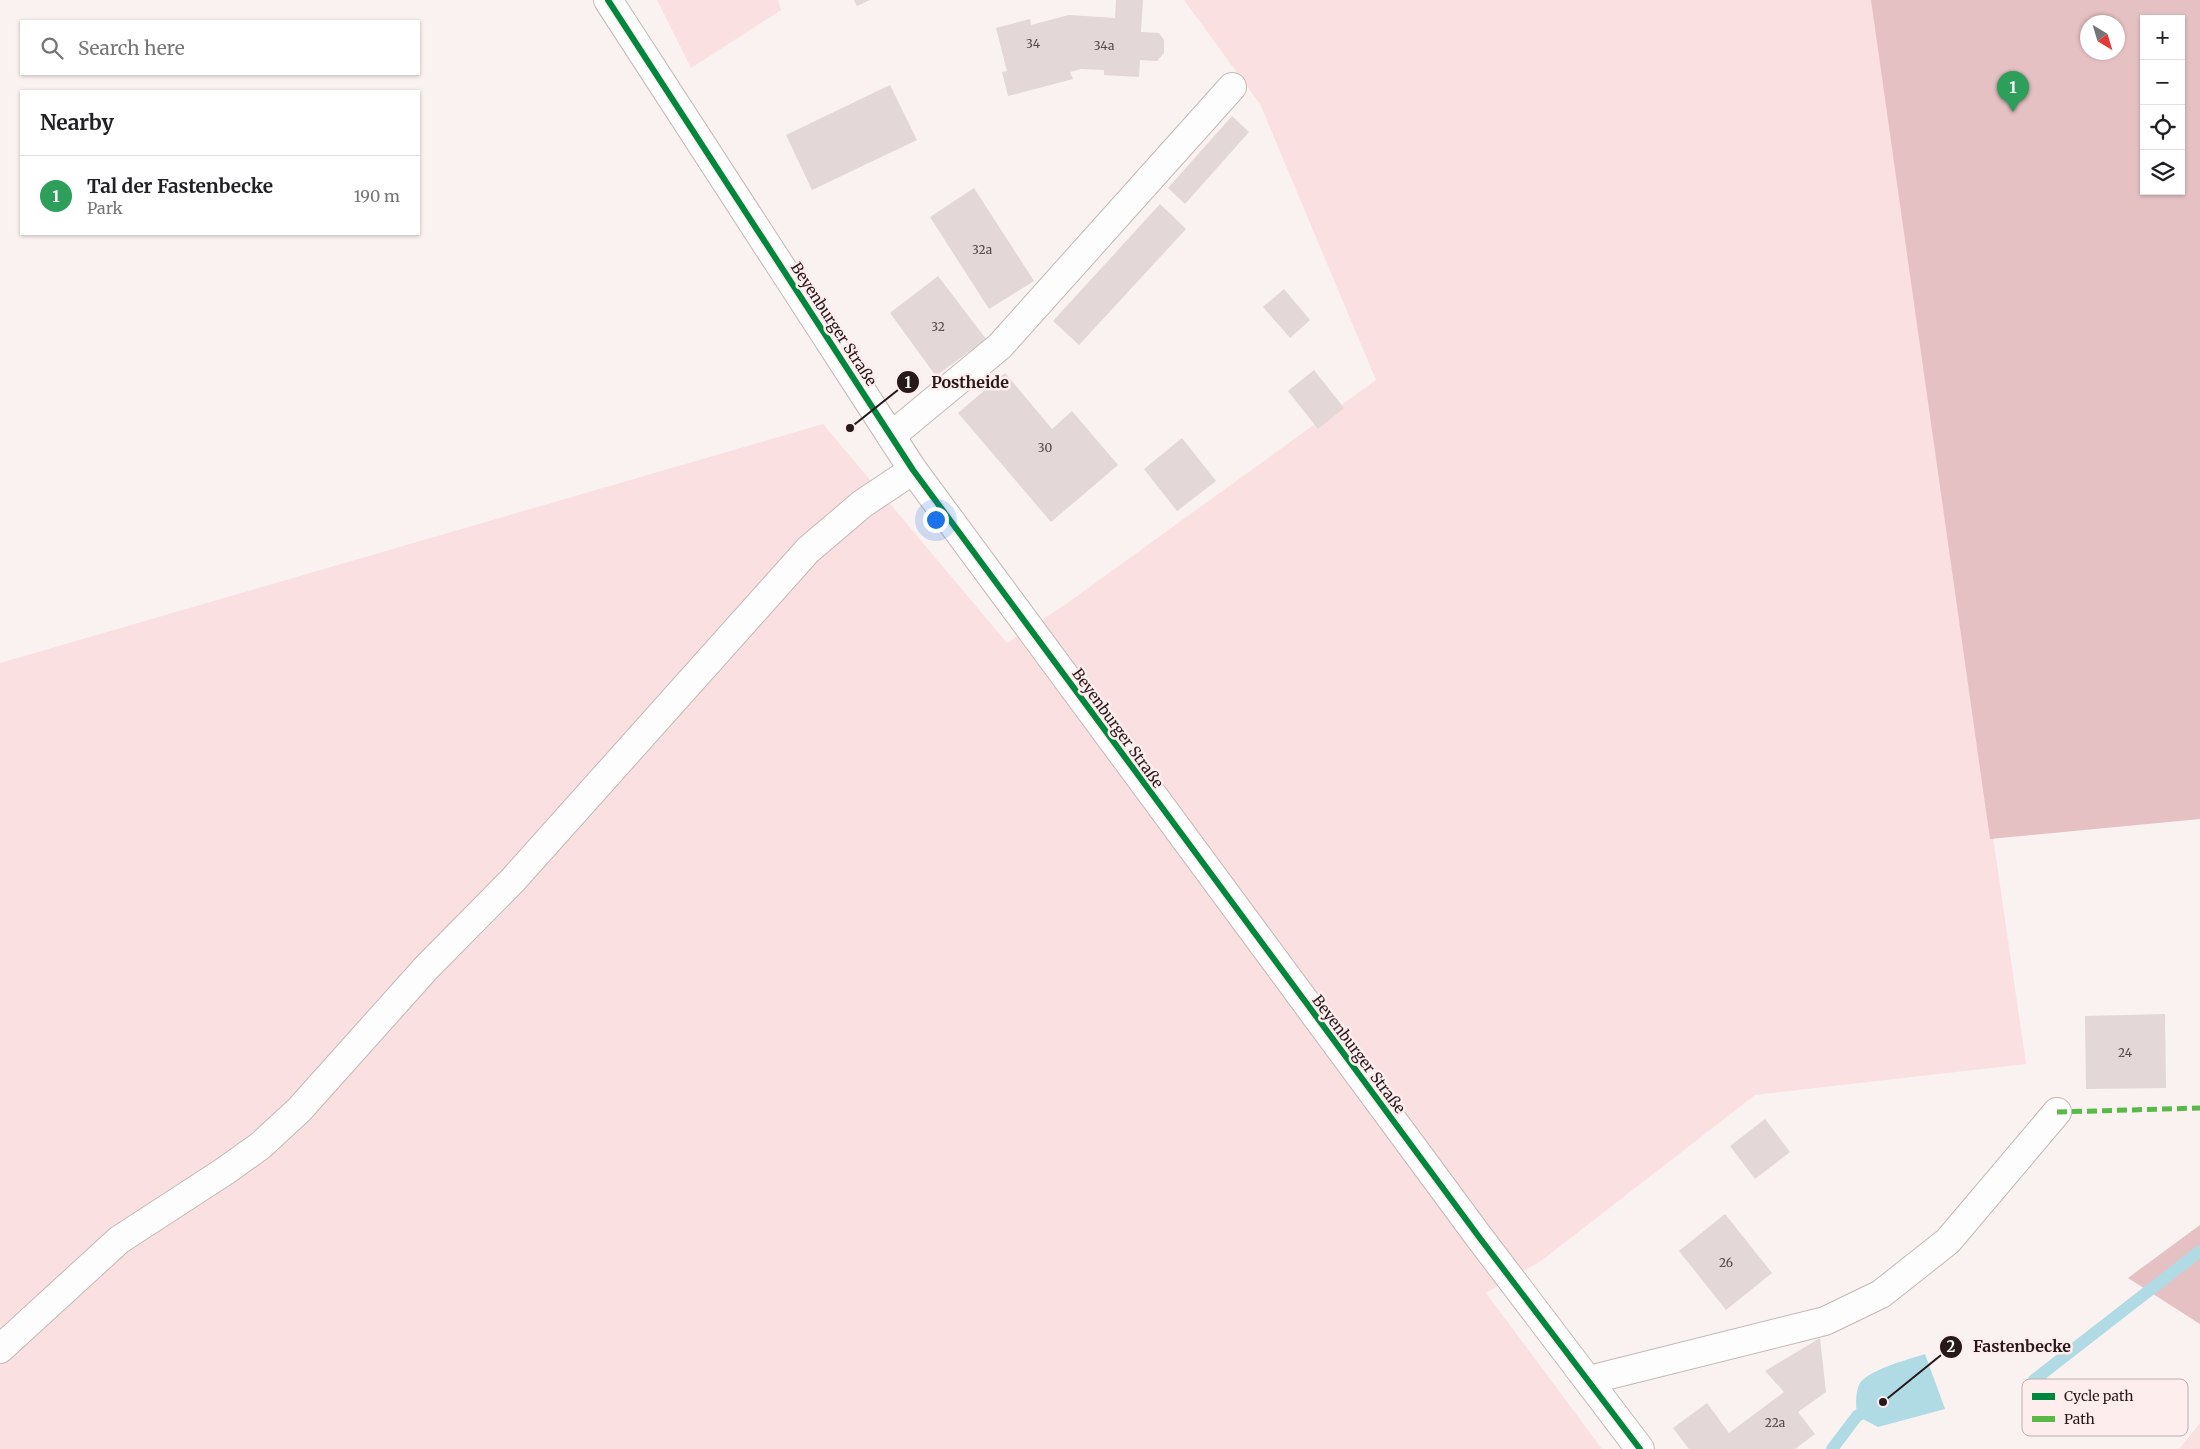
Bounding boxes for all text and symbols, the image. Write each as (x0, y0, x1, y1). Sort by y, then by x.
north arrow (2080, 15, 2125, 60)
map controls (2140, 15, 2185, 195)
button: + (2140, 15, 2185, 60)
search box (20, 20, 420, 75)
icon: search (38, 34, 66, 62)
text: Search here (78, 36, 185, 60)
house number: 34 (1026, 36, 1041, 51)
house number: 34a (1094, 38, 1115, 53)
button: − (2140, 60, 2185, 105)
pin: 1 (1997, 71, 2029, 112)
button: locate (2140, 105, 2185, 150)
text: Nearby (40, 109, 114, 136)
button: layers (2140, 150, 2185, 195)
text: Tal der Fastenbecke (87, 174, 273, 198)
text: 1 (52, 186, 60, 206)
text: 190 m (354, 186, 400, 206)
text: Park (87, 198, 123, 218)
house number: 32a (972, 242, 993, 257)
street label: Beyenburger Straße (787, 259, 881, 389)
house number: 32 (931, 319, 945, 334)
callout: Postheide (896, 367, 1019, 398)
text: Postheide (931, 372, 1009, 392)
text: 1 (905, 373, 912, 392)
house number: 30 (1038, 440, 1052, 455)
your location (923, 507, 949, 533)
street label: Beyenburger Straße (1068, 664, 1168, 792)
street label: Beyenburger Straße (1308, 991, 1410, 1117)
house number: 24 (2118, 1045, 2133, 1060)
house number: 26 (1719, 1255, 1733, 1270)
callout: Fastenbecke (1938, 1331, 2081, 1362)
text: Fastenbecke (1973, 1336, 2071, 1356)
text: 2 (1947, 1337, 1956, 1356)
legend (2022, 1379, 2188, 1436)
text: Cycle path (2064, 1387, 2134, 1405)
text: Path (2064, 1410, 2095, 1428)
house number: 22a (1765, 1415, 1786, 1430)

